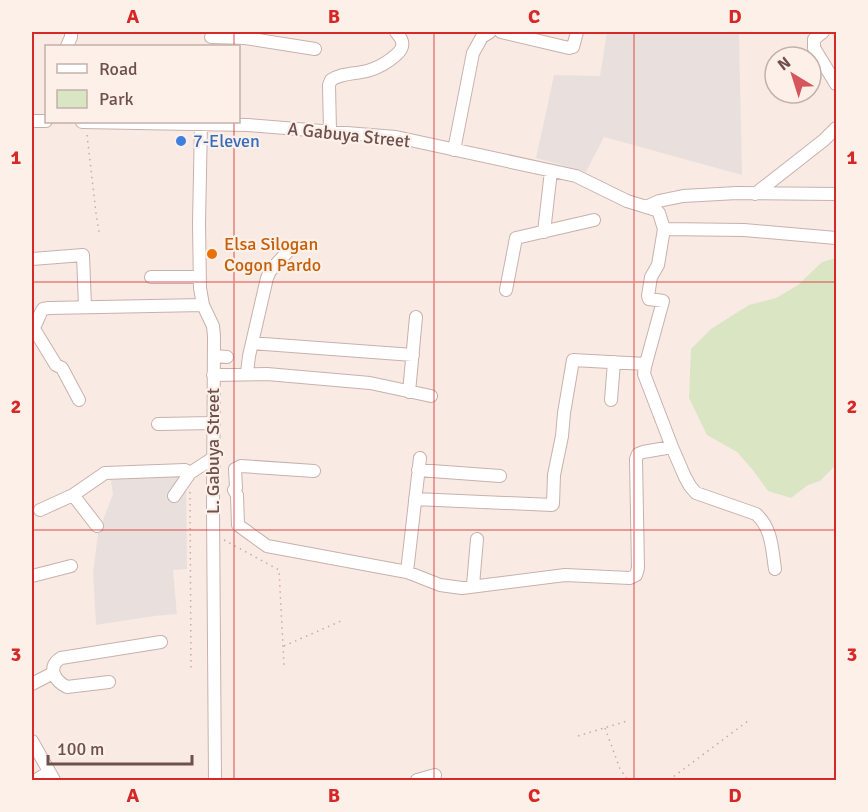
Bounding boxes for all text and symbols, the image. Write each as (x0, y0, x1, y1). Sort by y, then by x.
text: A (127, 4, 140, 29)
text: B (328, 4, 340, 29)
text: C (528, 4, 540, 29)
text: D (728, 4, 742, 29)
legend (45, 45, 240, 123)
north arrow (763, 45, 823, 105)
text: N (774, 53, 795, 75)
text: Road (99, 58, 138, 80)
text: Park (99, 88, 134, 110)
street label: A Gabuya Street (287, 118, 411, 152)
place label: 7-Eleven (193, 130, 260, 152)
marker: 7-Eleven (174, 134, 188, 148)
text: 1 (11, 145, 22, 170)
text: 1 (847, 145, 858, 170)
place label: Elsa Silogan Cogon Pardo (224, 233, 321, 276)
marker: Elsa Silogan Cogon Pardo (205, 247, 219, 261)
street label: L. Gabuya Street (202, 388, 224, 514)
text: 2 (11, 394, 21, 419)
text: 2 (847, 394, 857, 419)
text: 3 (11, 642, 21, 667)
text: 3 (847, 642, 857, 667)
scale bar (48, 728, 192, 766)
text: 100 m (57, 738, 104, 760)
text: A (127, 783, 140, 808)
text: B (328, 783, 340, 808)
text: C (528, 783, 540, 808)
text: D (728, 783, 742, 808)

